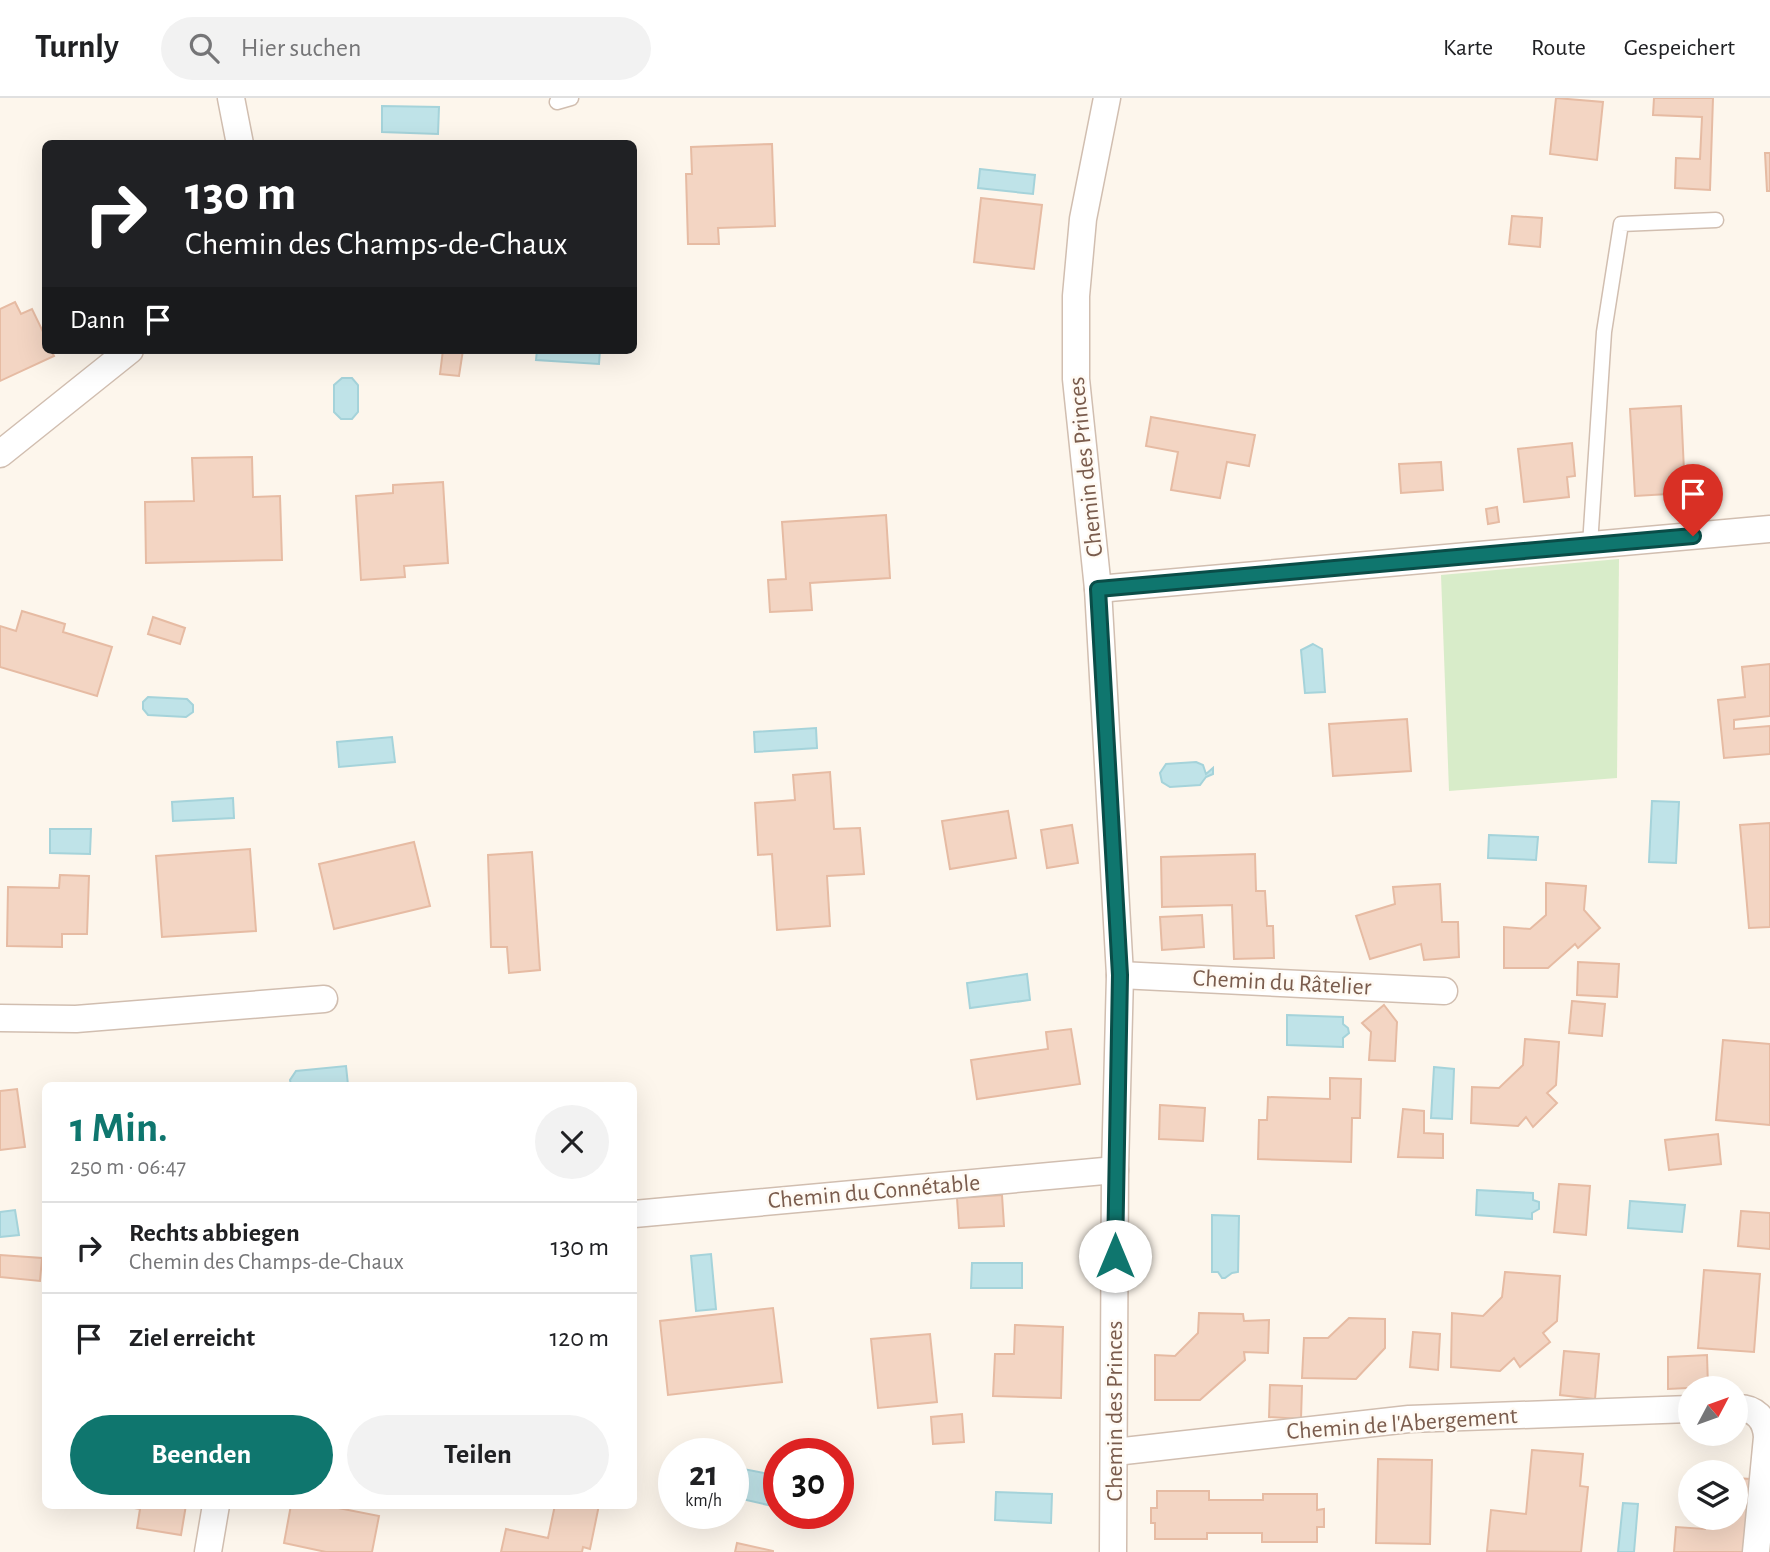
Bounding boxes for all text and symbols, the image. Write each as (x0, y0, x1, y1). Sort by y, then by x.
search box (161, 17, 651, 80)
icon: search (185, 29, 223, 67)
text: Turnly (35, 31, 119, 64)
text: Hier suchen (241, 35, 361, 61)
text: Karte (1443, 36, 1493, 60)
text: Route (1531, 36, 1586, 60)
text: Gespeichert (1624, 36, 1735, 60)
icon: right (70, 168, 161, 259)
text: 130 m (185, 170, 296, 219)
text: Chemin des Champs-de-Chaux (185, 228, 567, 260)
icon: arrive (139, 301, 177, 339)
text: Dann (70, 307, 125, 333)
street label: Chemin des Princes (1065, 376, 1107, 558)
pin (1663, 464, 1723, 536)
icon: arrive (1674, 475, 1712, 513)
street label: Chemin du Râtelier (1192, 966, 1372, 1000)
button: close (535, 1105, 609, 1179)
text: 1 Min. (70, 1107, 168, 1149)
text: 250 m · 06:47 (70, 1156, 186, 1179)
street label: Chemin du Connétable (767, 1171, 981, 1213)
position arrow (1078, 1219, 1152, 1293)
text: Rechts abbiegen (129, 1220, 300, 1246)
icon: right (70, 1229, 108, 1267)
text: 130 m (551, 1234, 609, 1260)
text: Chemin des Champs-de-Chaux (129, 1251, 404, 1274)
icon: arrive (70, 1320, 108, 1358)
street label: Chemin des Princes (1103, 1321, 1127, 1501)
text: Ziel erreicht (129, 1325, 255, 1351)
text: 120 m (549, 1325, 609, 1351)
north arrow (1678, 1376, 1748, 1446)
map controls (1678, 1376, 1748, 1530)
street label: Chemin de l'Abergement (1286, 1404, 1519, 1444)
button: Beenden (70, 1415, 333, 1495)
button: Teilen (347, 1415, 609, 1495)
speed limit sign: 30 (763, 1438, 854, 1529)
text: 21 (689, 1457, 718, 1492)
button: layers (1678, 1460, 1748, 1530)
text: km/h (685, 1492, 722, 1510)

